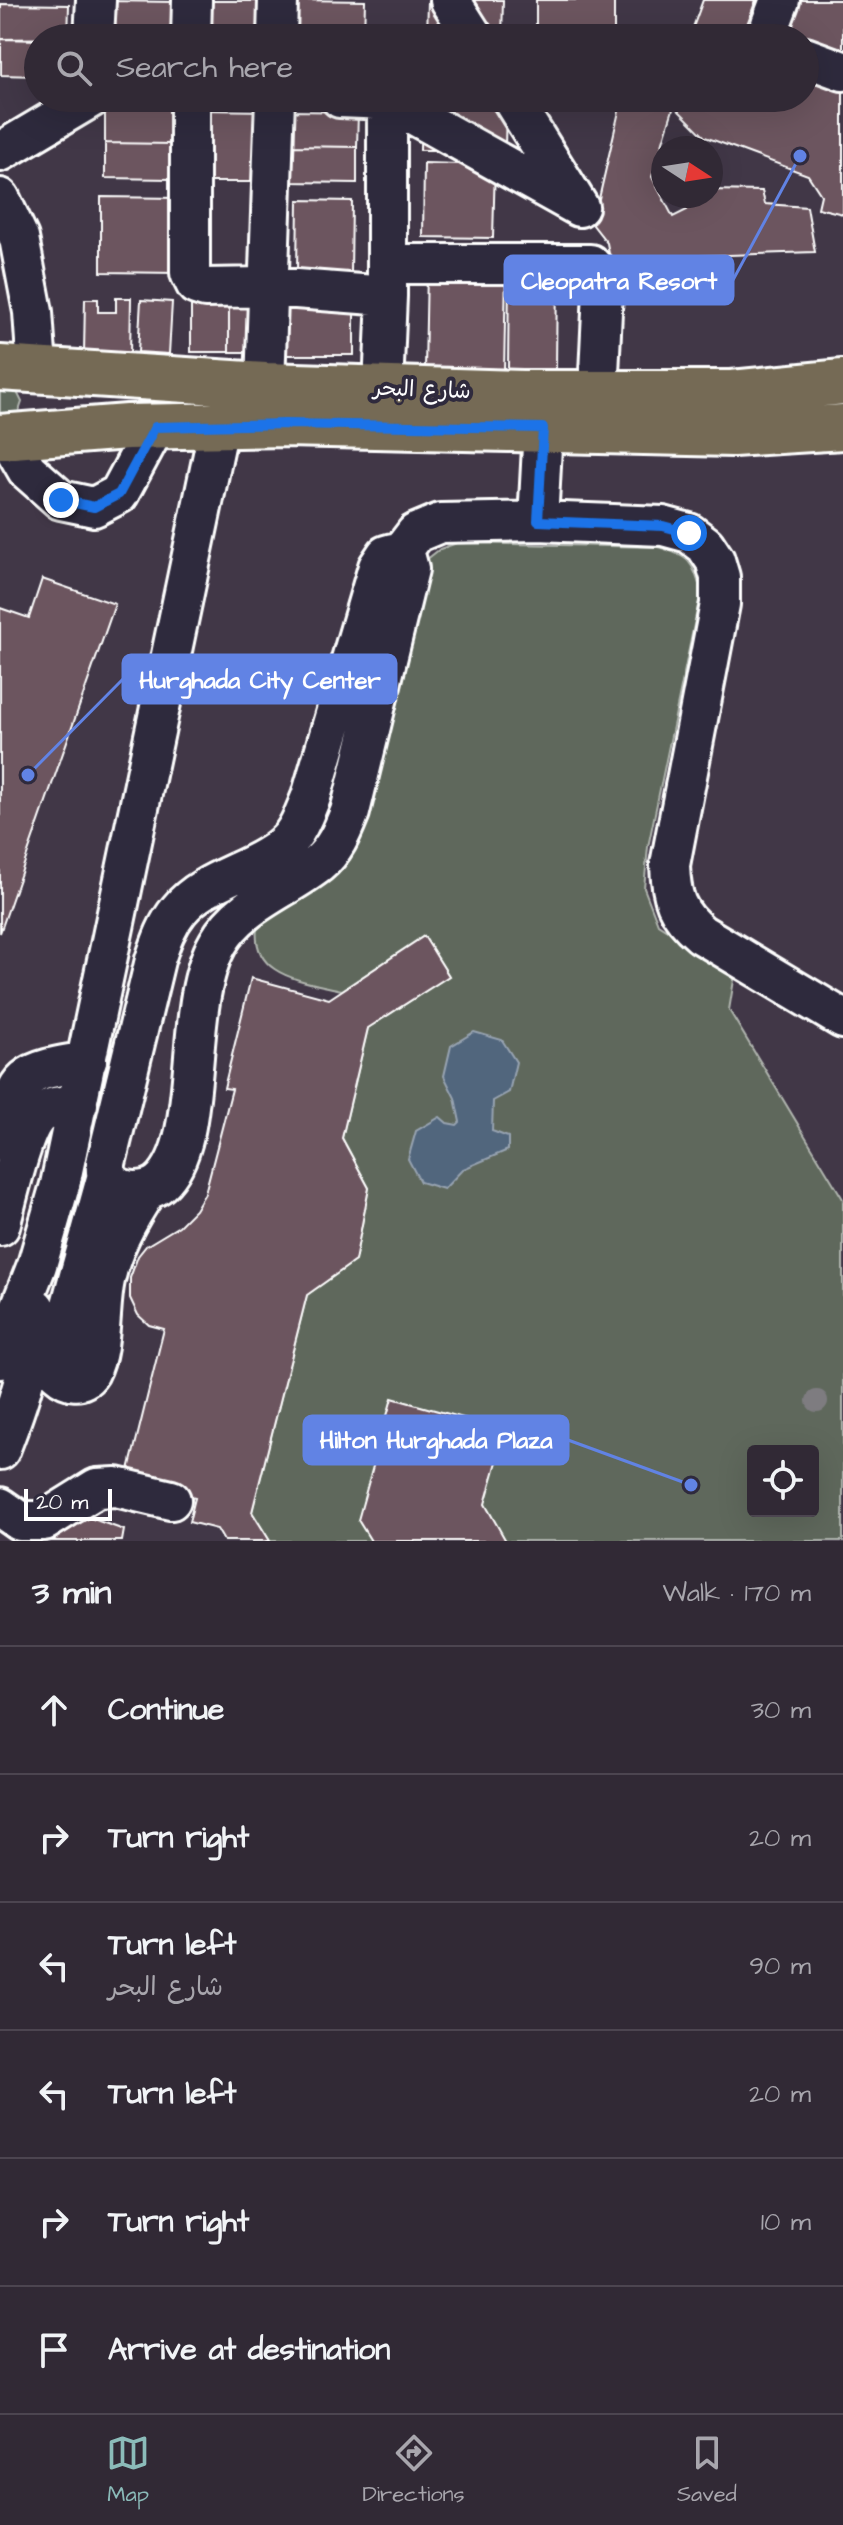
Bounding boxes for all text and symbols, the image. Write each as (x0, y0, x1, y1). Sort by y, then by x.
search box (24, 24, 819, 112)
icon: search (52, 46, 96, 90)
text: Search here (116, 47, 293, 89)
north arrow (651, 136, 723, 208)
callout: Cleopatra Resort (505, 256, 733, 304)
text: Cleopatra Resort (521, 265, 717, 299)
street label: شارع البحر (371, 373, 471, 407)
route end (43, 482, 79, 518)
route start (671, 515, 707, 551)
callout: Hurghada City Center (123, 655, 396, 703)
text: Hurghada City Center (139, 664, 382, 700)
callout: Hilton Hurghada Plaza (304, 1416, 568, 1464)
text: Hilton Hurghada Plaza (320, 1424, 553, 1459)
map controls (747, 1445, 819, 1517)
button: locate (747, 1445, 819, 1517)
scale bar (24, 1485, 112, 1521)
text: 20 m (36, 1487, 88, 1518)
text: 3 min (32, 1569, 112, 1617)
text: Walk · 170 m (662, 1575, 811, 1611)
icon: ahead (32, 1688, 76, 1732)
text: Continue (108, 1689, 224, 1731)
text: 30 m (751, 1692, 811, 1728)
icon: right (32, 1816, 76, 1860)
text: Turn right (108, 1817, 249, 1859)
text: 20 m (749, 1820, 811, 1856)
text: Turn left (108, 1924, 236, 1966)
icon: left (32, 1944, 76, 1988)
text: 90 m (749, 1948, 811, 1984)
text: شارع البحر (108, 1969, 223, 2005)
icon: left (32, 2072, 76, 2116)
text: Turn left (108, 2073, 236, 2115)
text: 20 m (749, 2076, 811, 2112)
icon: right (32, 2200, 76, 2244)
text: Turn right (108, 2201, 249, 2243)
text: 10 m (761, 2204, 811, 2240)
icon: arrive (32, 2328, 76, 2372)
text: Arrive at destination (108, 2329, 390, 2371)
tab: Map (106, 2431, 150, 2510)
tab: Directions (362, 2431, 465, 2510)
tab: Saved (677, 2431, 737, 2510)

